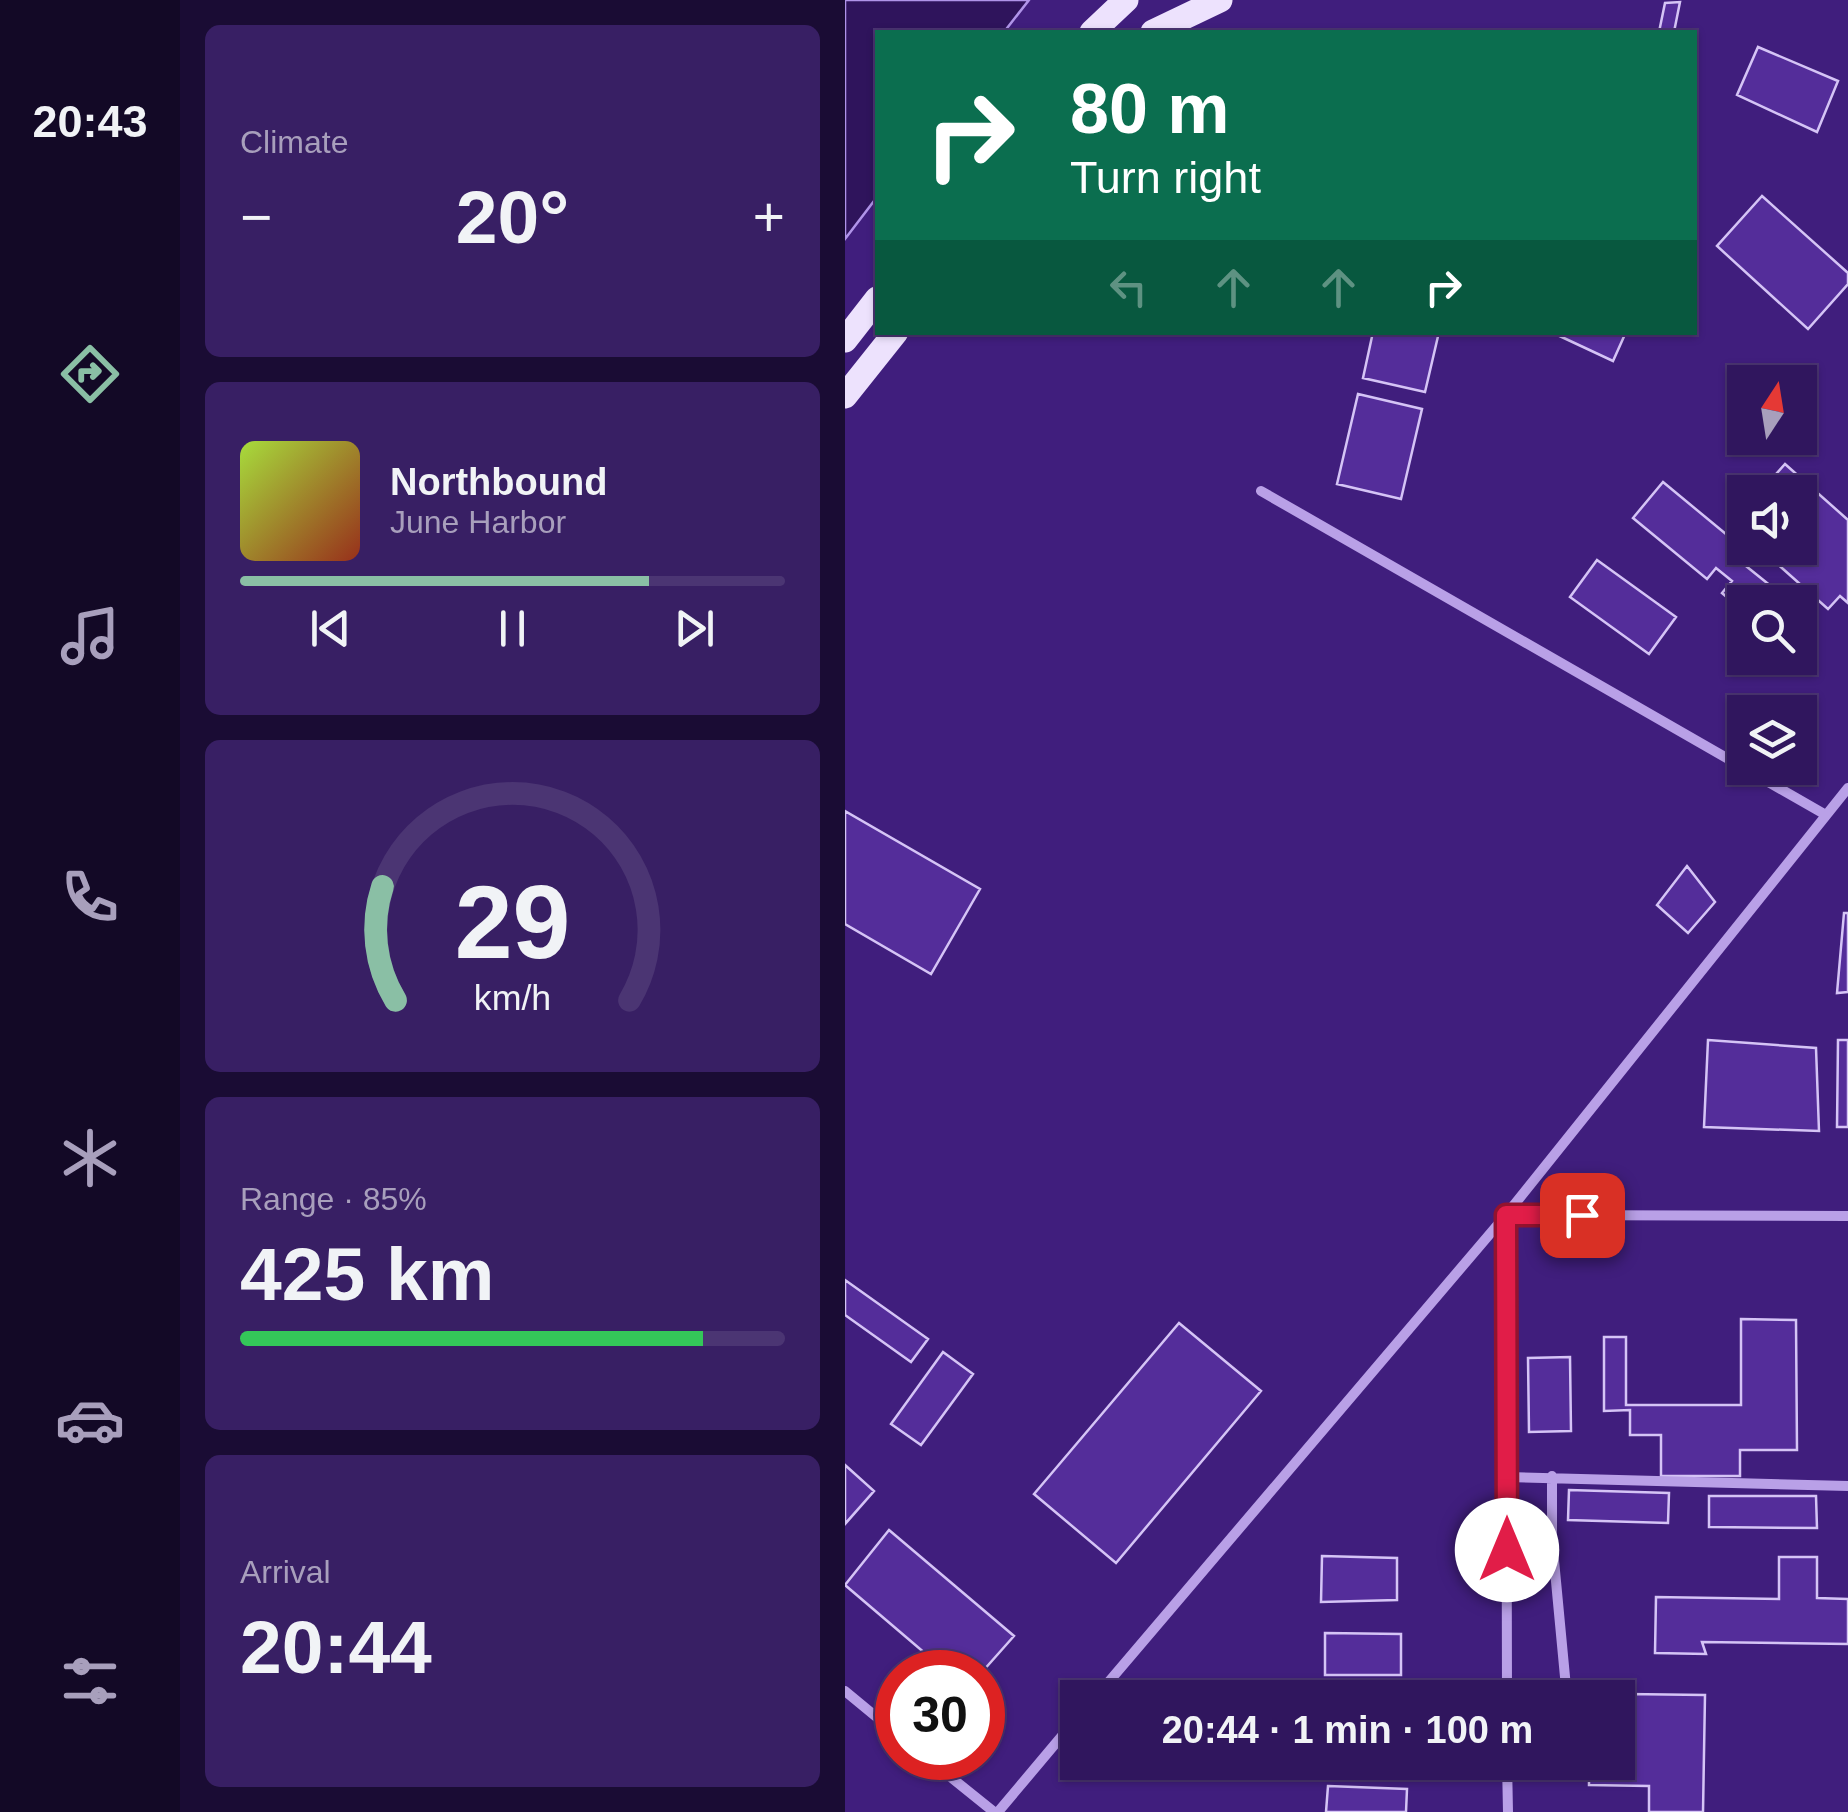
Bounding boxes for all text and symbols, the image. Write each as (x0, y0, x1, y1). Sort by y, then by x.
icon: right (905, 70, 1035, 200)
text: 80 m (1070, 70, 1230, 148)
text: 20:43 (32, 96, 148, 147)
text: Climate (240, 124, 348, 160)
text: Turn right (1070, 152, 1261, 203)
text: 20° (456, 175, 569, 259)
text: − (240, 186, 272, 248)
text: + (753, 186, 785, 248)
icon: left (1101, 260, 1156, 315)
icon: ahead (1206, 260, 1261, 315)
icon: ahead (1311, 260, 1366, 315)
icon: right (1416, 260, 1471, 315)
icon: directions (55, 339, 125, 409)
north arrow (1727, 365, 1817, 455)
map controls (1727, 365, 1817, 785)
text: Northbound (390, 461, 607, 503)
button: sound (1727, 475, 1817, 565)
text: June Harbor (390, 504, 566, 540)
button: search (1727, 585, 1817, 675)
icon: music (55, 601, 125, 671)
icon: previous (303, 601, 358, 656)
icon: pause (485, 601, 540, 656)
icon: next (667, 601, 722, 656)
button: layers (1727, 695, 1817, 785)
icon: phone (55, 862, 125, 932)
text: 29 (455, 864, 570, 980)
text: km/h (474, 978, 551, 1018)
icon: climate (55, 1123, 125, 1193)
pin (1540, 1173, 1625, 1258)
text: Range · 85% (240, 1181, 427, 1217)
icon: arrive (1555, 1188, 1610, 1243)
text: 425 km (240, 1232, 494, 1316)
icon: car (55, 1385, 125, 1455)
position arrow (1455, 1498, 1559, 1602)
text: Arrival (240, 1554, 331, 1590)
text: 20:44 (240, 1605, 432, 1689)
icon: filters (55, 1646, 125, 1716)
speed limit sign: 30 (875, 1650, 1005, 1780)
text: 20:44 · 1 min · 100 m (1162, 1709, 1533, 1751)

